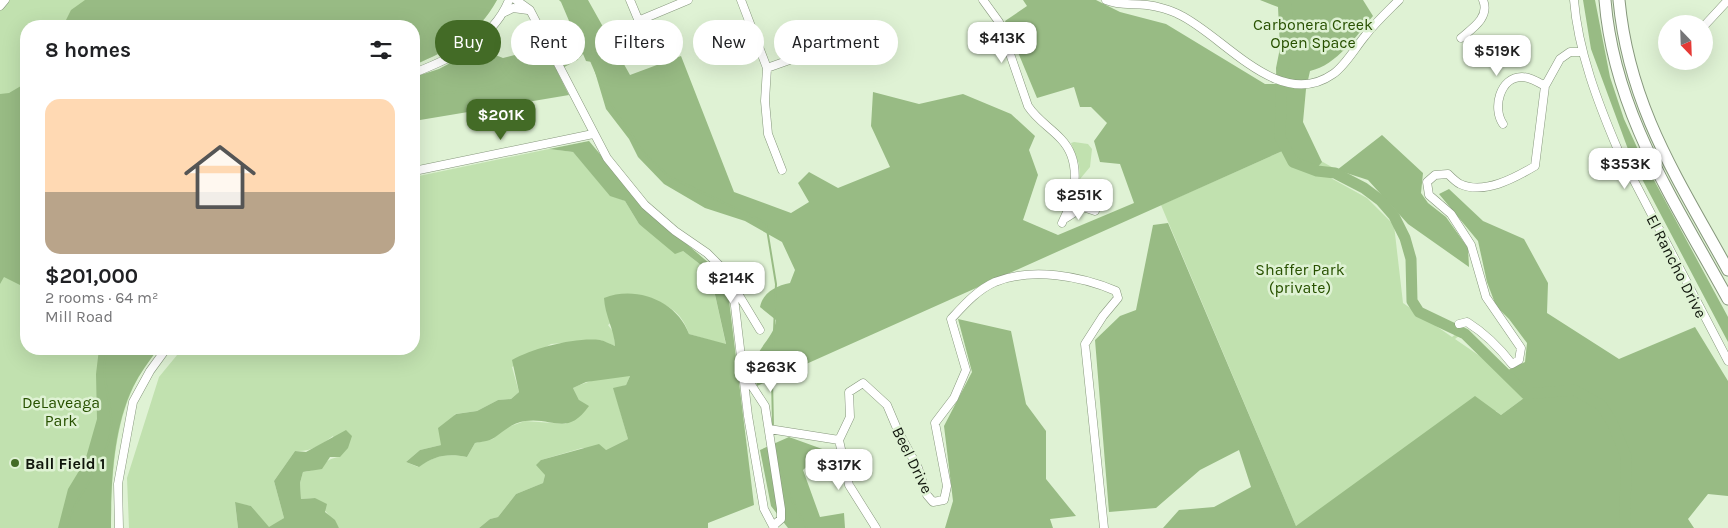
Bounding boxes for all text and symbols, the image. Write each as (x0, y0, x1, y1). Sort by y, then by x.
park label: Carbonera Creek Open Space (1253, 15, 1373, 52)
north arrow (1658, 15, 1712, 70)
map controls (1658, 15, 1713, 70)
chip: Buy (435, 20, 501, 65)
chip: Rent (511, 20, 585, 65)
chip: Filters (595, 20, 683, 65)
chip: New (693, 20, 764, 65)
chip: Apartment (774, 20, 898, 65)
pin: $413K (967, 22, 1037, 64)
text: $413K (979, 28, 1025, 47)
pin: $519K (1462, 34, 1532, 77)
icon: filters (367, 36, 395, 64)
text: 8 homes (45, 38, 131, 62)
text: $519K (1474, 41, 1520, 60)
pin: $201K (466, 98, 536, 141)
text: $201K (478, 105, 525, 124)
icon: home (175, 132, 265, 222)
pin: $353K (1590, 148, 1660, 190)
text: $353K (1600, 154, 1650, 173)
pin: $251K (1044, 178, 1114, 221)
text: $251K (1056, 185, 1102, 204)
street label: El Rancho Drive (1642, 211, 1711, 321)
park label: Shaffer Park (private) (1255, 260, 1345, 297)
pin: $214K (696, 262, 766, 304)
text: $201,000 (45, 264, 138, 288)
text: $214K (708, 268, 754, 287)
text: 2 rooms · 64 m² (45, 288, 158, 307)
text: Mill Road (45, 307, 113, 326)
pin: $263K (736, 350, 806, 393)
text: $263K (746, 357, 796, 376)
park label: DeLaveaga Park (22, 393, 100, 430)
street label: Beel Drive (888, 424, 937, 497)
pin: $317K (804, 448, 874, 491)
place label: Ball Field 1 (25, 454, 105, 473)
text: $317K (816, 455, 862, 474)
marker: Ball Field 1 (9, 457, 21, 469)

